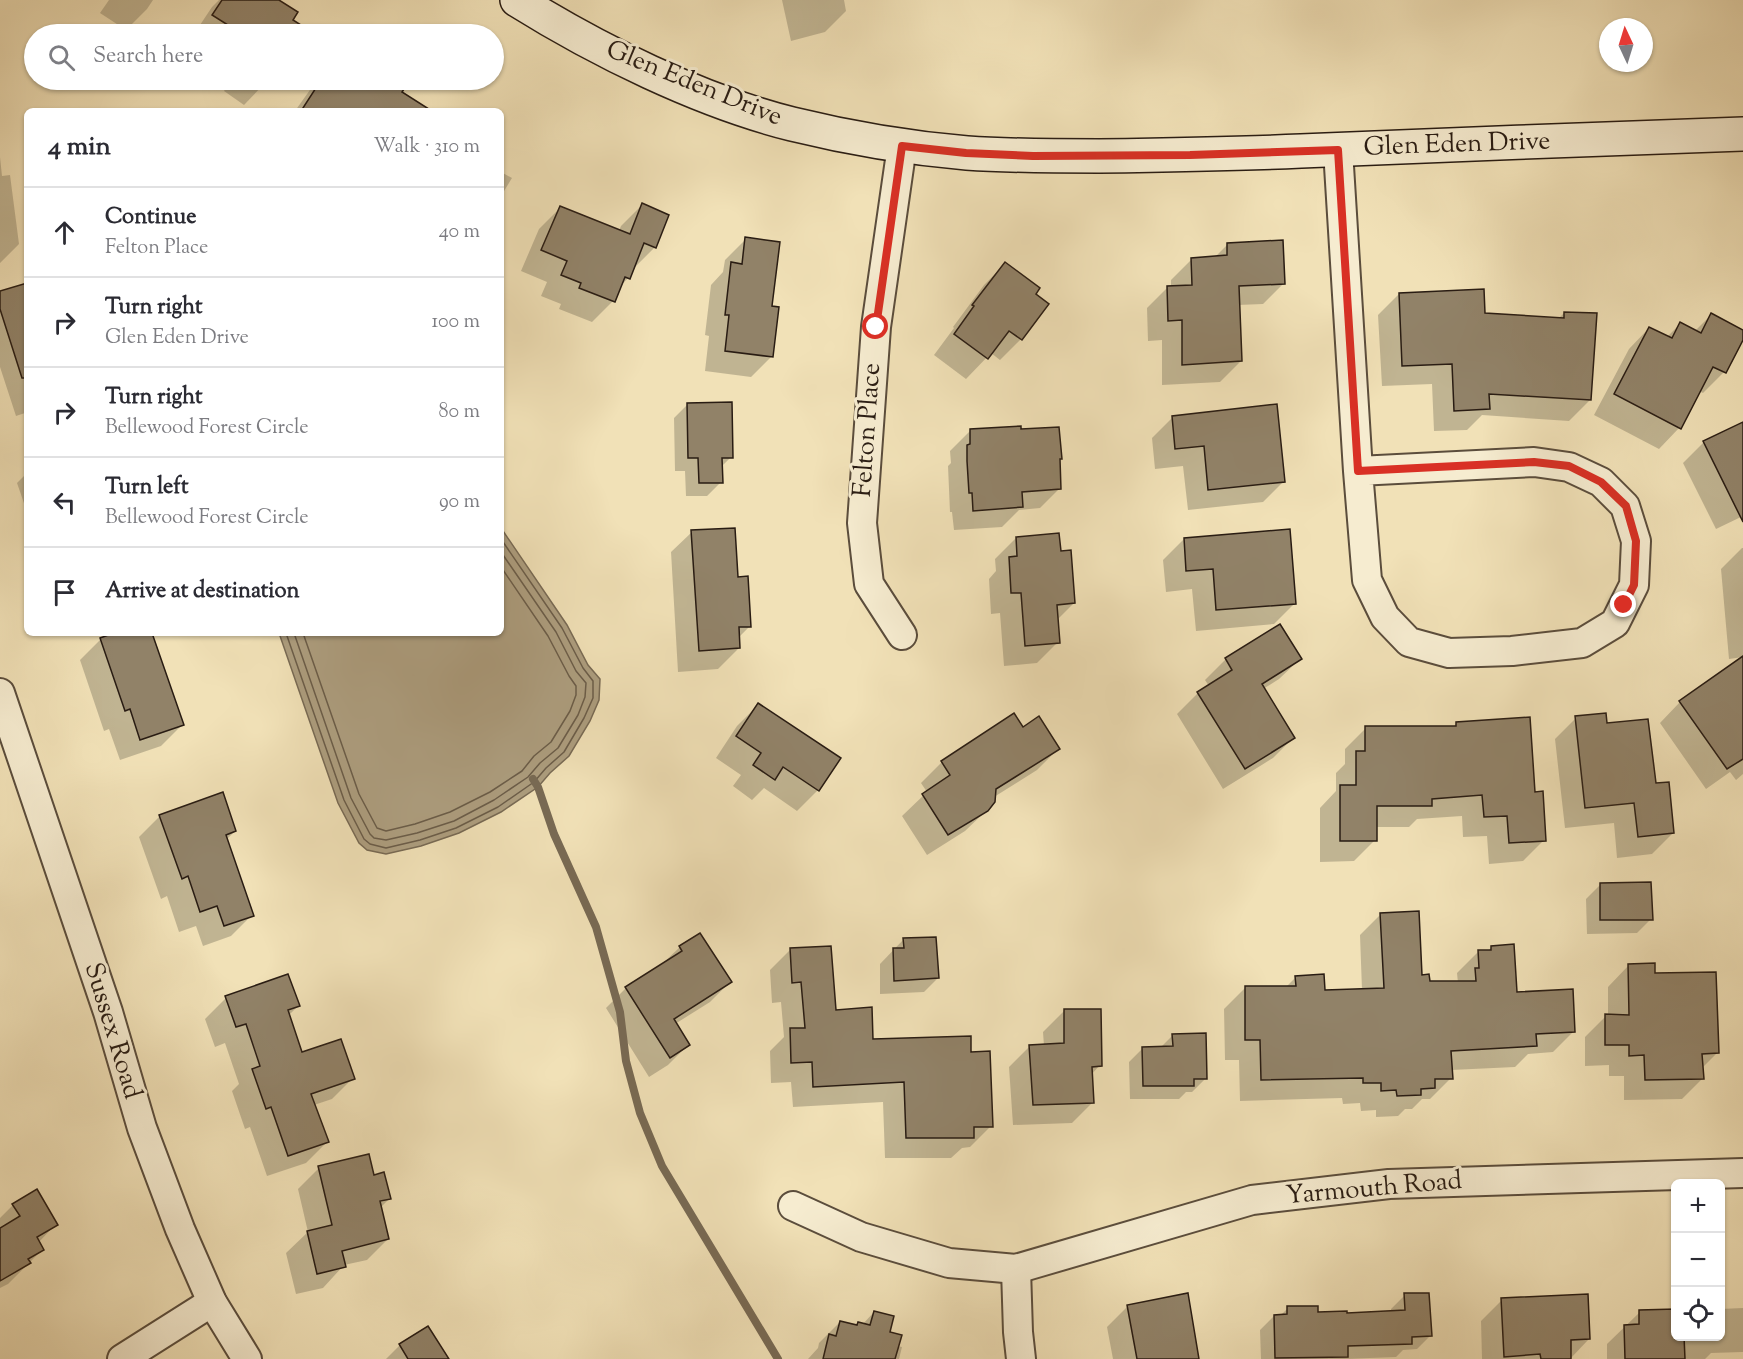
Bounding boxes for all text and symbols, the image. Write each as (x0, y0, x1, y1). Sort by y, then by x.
north arrow (1599, 18, 1653, 72)
search box (24, 24, 504, 90)
street label: Glen Eden Drive (600, 32, 788, 136)
icon: search (45, 41, 78, 74)
text: Search here (93, 41, 203, 73)
street label: Glen Eden Drive (1363, 123, 1551, 167)
text: 4 min (48, 129, 111, 166)
text: Walk · 310 m (373, 133, 480, 162)
text: Continue (105, 202, 196, 234)
icon: ahead (48, 216, 81, 249)
text: 40 m (439, 218, 480, 247)
text: Felton Place (105, 234, 208, 263)
text: Turn right (105, 292, 202, 324)
icon: right (48, 306, 81, 339)
text: 100 m (431, 308, 480, 337)
route start (862, 313, 888, 339)
text: Glen Eden Drive (105, 324, 249, 353)
street label: Felton Place (845, 362, 891, 498)
text: Turn right (105, 382, 202, 414)
icon: right (48, 396, 81, 429)
text: 80 m (439, 398, 480, 427)
text: Bellewood Forest Circle (105, 414, 309, 443)
text: Turn left (105, 472, 188, 504)
icon: left (48, 486, 81, 519)
text: 90 m (439, 488, 480, 517)
text: Bellewood Forest Circle (105, 504, 309, 533)
icon: arrive (48, 576, 81, 609)
text: Arrive at destination (105, 576, 300, 608)
route end (1610, 591, 1636, 617)
street label: Sussex Road (74, 958, 150, 1104)
street label: Yarmouth Road (1284, 1163, 1464, 1215)
map controls (1671, 1179, 1725, 1341)
button: + (1671, 1179, 1725, 1233)
button: − (1671, 1233, 1725, 1287)
button: locate (1671, 1287, 1725, 1341)

